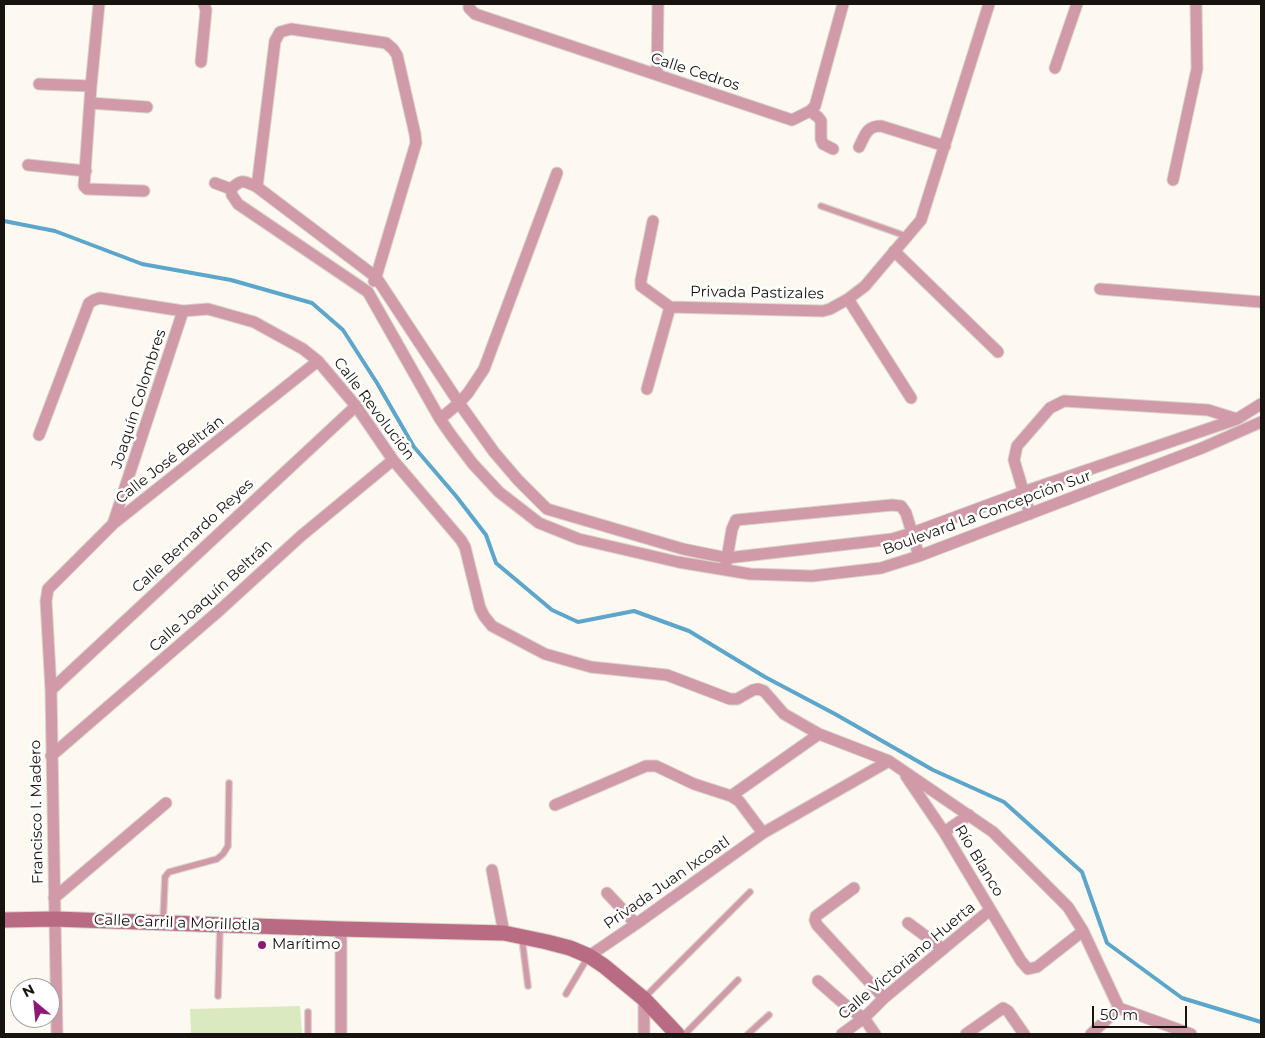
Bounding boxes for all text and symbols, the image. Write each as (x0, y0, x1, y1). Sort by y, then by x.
street label: Calle Cedros (648, 49, 742, 95)
street label: Privada Pastizales (690, 283, 824, 303)
street label: Joaquín Colombres (108, 327, 170, 471)
street label: Calle Revolución (330, 354, 418, 464)
street label: Calle José Beltrán (112, 412, 228, 508)
street label: Boulevard La Concepción Sur (880, 467, 1094, 559)
street label: Calle Bernardo Reyes (129, 475, 257, 597)
street label: Calle Joaquín Beltrán (146, 536, 276, 656)
street label: Francisco I. Madero (27, 740, 47, 884)
street label: Río Blanco (951, 822, 1007, 900)
street label: Privada Juan Ixcoatl (601, 833, 733, 933)
street label: Calle Victoriano Huerta (835, 899, 979, 1023)
street label: Calle Carril a Morillotla (93, 911, 261, 935)
place label: Marítimo (272, 936, 340, 954)
marker: Marítimo (256, 939, 268, 951)
north arrow (10, 978, 60, 1028)
text: N (19, 980, 38, 1001)
scale bar (1095, 996, 1190, 1028)
text: 50 m (1100, 1005, 1138, 1024)

